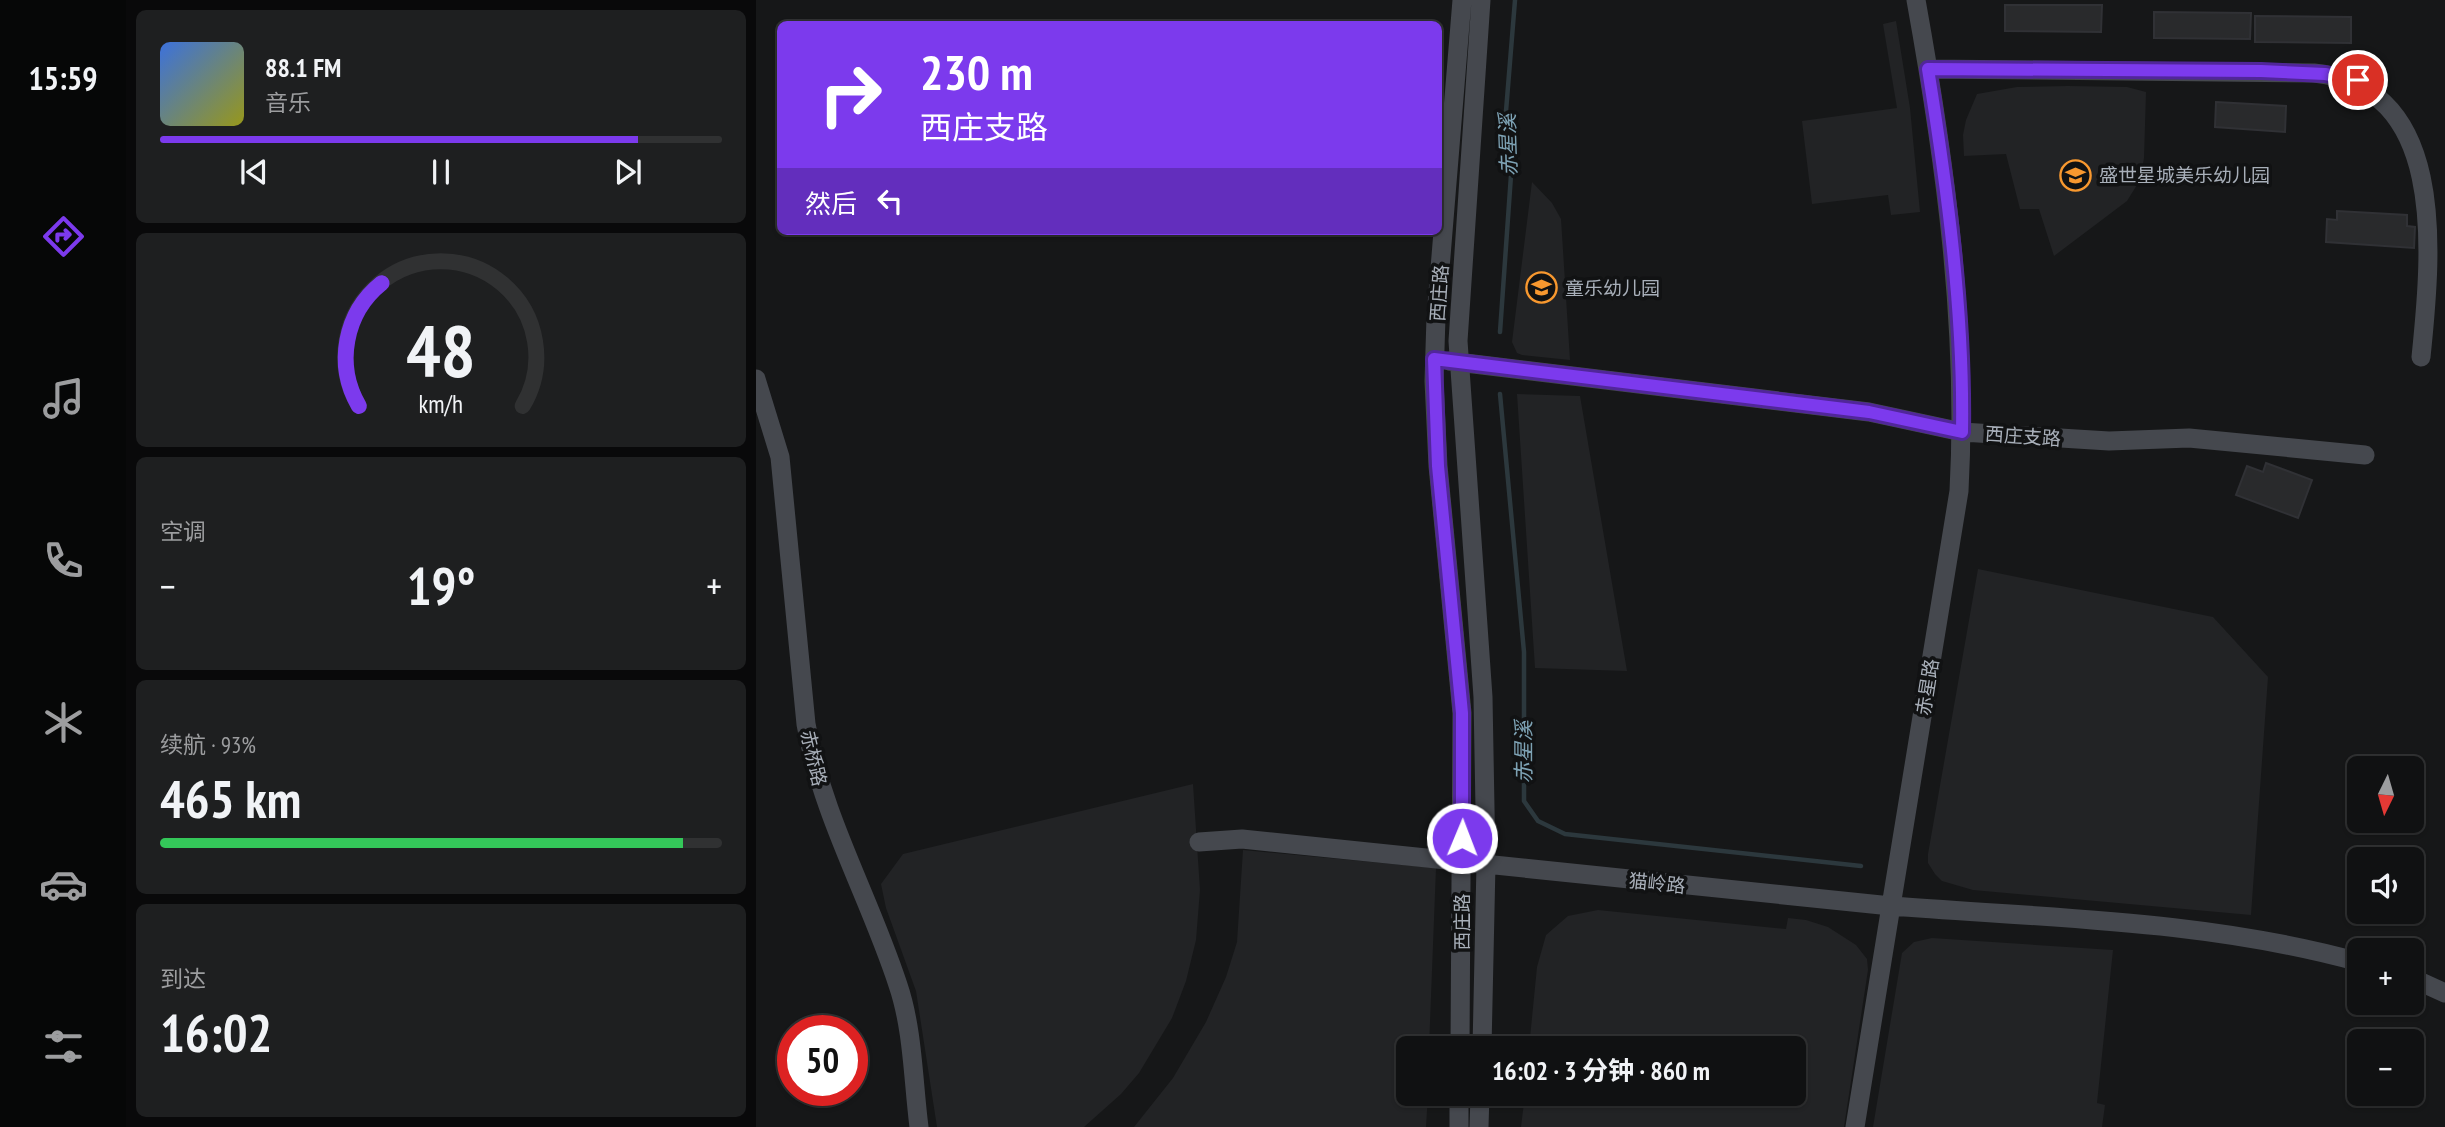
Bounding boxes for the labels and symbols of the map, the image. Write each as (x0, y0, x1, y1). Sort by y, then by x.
pin (2328, 50, 2388, 110)
water label: 赤星溪 (1493, 111, 1523, 177)
school or university icon: 盛世星城美乐幼儿园 (2059, 158, 2093, 192)
place label: 盛世星城美乐幼儿园 (2099, 163, 2270, 187)
street label: 西庄路 (1425, 264, 1453, 322)
school or university icon: 童乐幼儿园 (1525, 271, 1559, 305)
place label: 童乐幼儿园 (1565, 276, 1660, 300)
street label: 西庄支路 (1984, 421, 2062, 451)
street label: 赤星路 (1911, 657, 1943, 717)
water label: 赤星溪 (1510, 719, 1537, 784)
street label: 赤桥路 (796, 728, 832, 788)
north arrow (2347, 756, 2424, 833)
position arrow (1425, 801, 1499, 875)
street label: 猫岭路 (1627, 868, 1687, 898)
street label: 西庄路 (1450, 893, 1474, 951)
speed limit sign: 50 (777, 1015, 868, 1106)

